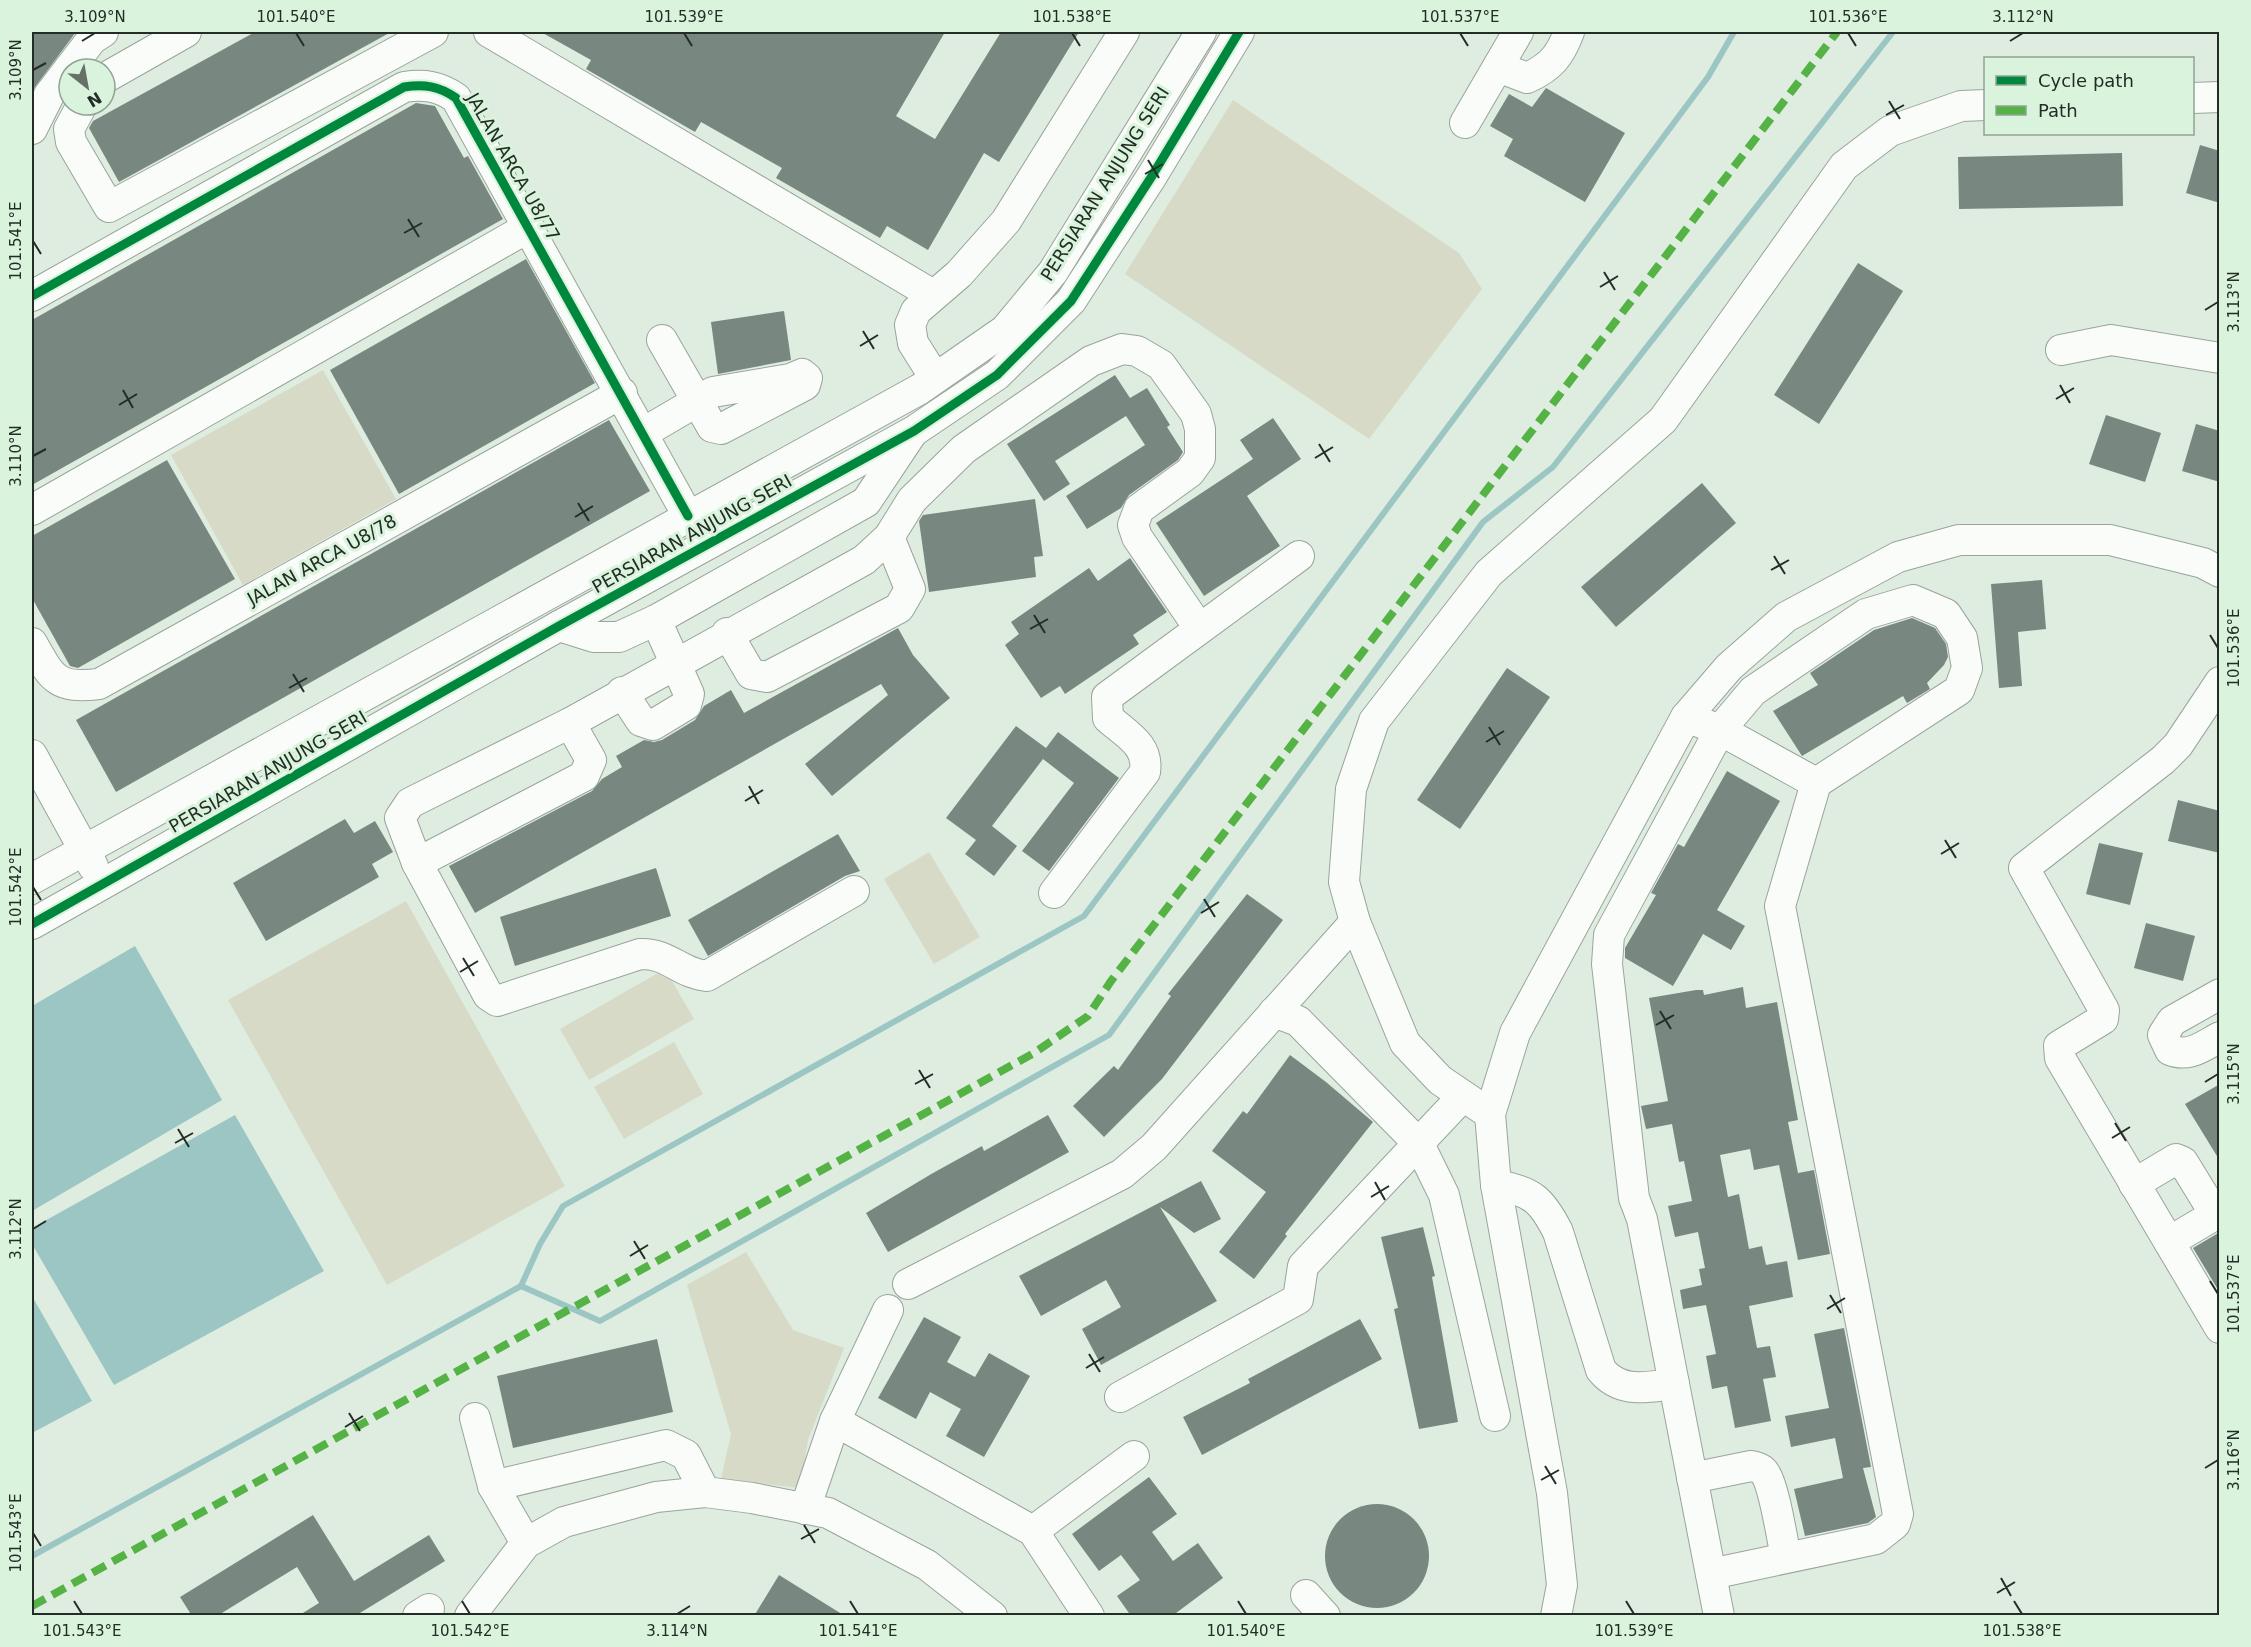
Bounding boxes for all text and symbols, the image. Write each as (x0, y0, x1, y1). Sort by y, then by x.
text: 3.109°N (64, 8, 126, 26)
text: 101.540°E (256, 8, 336, 26)
text: 101.539°E (644, 8, 724, 26)
text: 101.538°E (1032, 8, 1112, 26)
text: 101.537°E (1420, 8, 1500, 26)
text: 101.536°E (1808, 8, 1888, 26)
text: 3.112°N (1992, 8, 2054, 26)
text: 3.109°N (7, 39, 25, 101)
north arrow (57, 57, 117, 117)
legend (1984, 57, 2194, 135)
text: Cycle path (2038, 70, 2134, 91)
street label: PERSIARAN ANJUNG SERI (1036, 83, 1173, 285)
text: N (84, 88, 105, 111)
street label: JALAN ARCA U8/77 (462, 88, 564, 244)
text: Path (2038, 100, 2078, 121)
text: 101.541°E (7, 201, 25, 281)
text: 3.113°N (2225, 271, 2243, 333)
text: 3.110°N (7, 425, 25, 487)
street label: PERSIARAN ANJUNG SERI (588, 470, 795, 597)
street label: JALAN ARCA U8/78 (243, 510, 400, 610)
text: 101.536°E (2225, 608, 2243, 688)
street label: PERSIARAN ANJUNG SERI (165, 706, 370, 837)
text: 101.542°E (7, 847, 25, 927)
text: 3.115°N (2225, 1043, 2243, 1105)
text: 3.112°N (7, 1198, 25, 1260)
text: 101.537°E (2225, 1254, 2243, 1334)
text: 3.116°N (2225, 1429, 2243, 1491)
text: 101.543°E (7, 1493, 25, 1573)
text: 101.543°E (42, 1622, 122, 1640)
text: 101.542°E (430, 1622, 510, 1640)
text: 3.114°N (646, 1622, 708, 1640)
text: 101.541°E (818, 1622, 898, 1640)
text: 101.540°E (1206, 1622, 1286, 1640)
text: 101.539°E (1594, 1622, 1674, 1640)
text: 101.538°E (1982, 1622, 2062, 1640)

